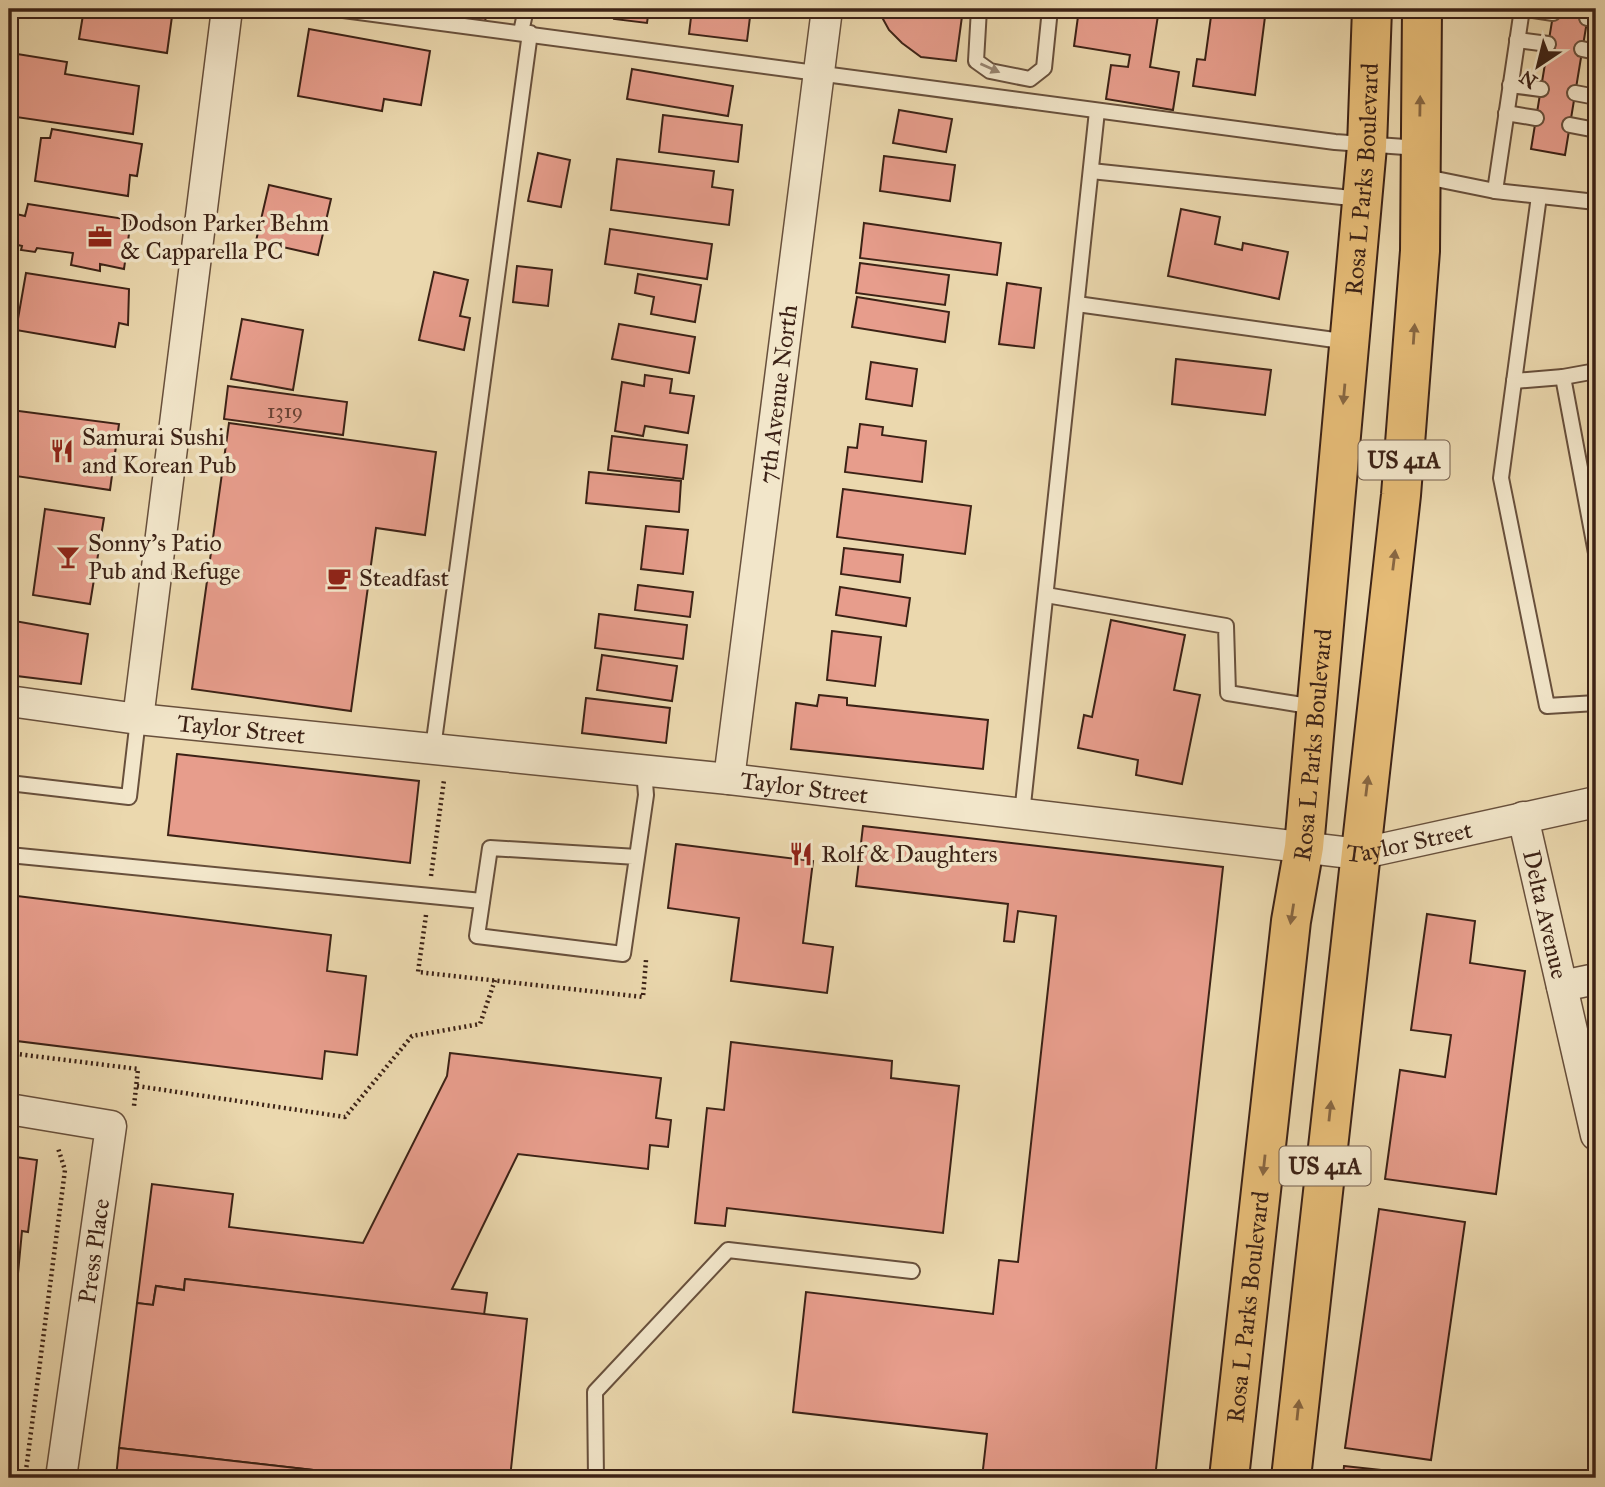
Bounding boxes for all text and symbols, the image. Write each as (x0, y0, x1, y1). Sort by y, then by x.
north arrow (1504, 32, 1574, 102)
one-way arrow (980, 62, 1000, 74)
street label: Rosa L Parks Boulevard (1339, 62, 1385, 297)
text: N (1515, 65, 1542, 94)
one-way arrow (1414, 95, 1426, 117)
place label: Dodson Parker Behm & Capparella PC (120, 208, 329, 266)
office icon: Dodson Parker Behm & Capparella PC (86, 223, 114, 251)
street label: 7th Avenue North (752, 303, 804, 485)
one-way arrow (1408, 322, 1419, 344)
one-way arrow (1339, 384, 1350, 406)
house number: 1319 (267, 398, 303, 424)
place label: Samurai Sushi and Korean Pub (82, 422, 237, 480)
restaurant icon: Samurai Sushi and Korean Pub (48, 437, 76, 465)
road number: US 41A (1358, 440, 1450, 480)
place label: Sonny's Patio Pub and Refuge (88, 528, 240, 586)
bar icon: Sonny's Patio Pub and Refuge (54, 543, 82, 571)
one-way arrow (1388, 549, 1399, 571)
place label: Steadfast (359, 563, 449, 593)
cafe icon: Steadfast (325, 564, 353, 592)
street label: Rosa L Parks Boulevard (1287, 628, 1339, 864)
street label: Taylor Street (176, 708, 307, 751)
street label: Taylor Street (739, 765, 870, 810)
one-way arrow (1362, 775, 1373, 797)
street label: Taylor Street (1344, 814, 1476, 869)
place label: Rolf & Daughters (821, 839, 998, 869)
restaurant icon: Rolf & Daughters (787, 840, 815, 868)
street label: Delta Avenue (1516, 847, 1575, 982)
one-way arrow (1286, 903, 1297, 925)
one-way arrow (1325, 1100, 1336, 1122)
road number: US 41A (1280, 1147, 1370, 1186)
one-way arrow (1258, 1154, 1269, 1176)
street label: Rosa L Parks Boulevard (1220, 1190, 1276, 1425)
street label: Press Place (72, 1197, 116, 1305)
one-way arrow (1293, 1399, 1304, 1421)

